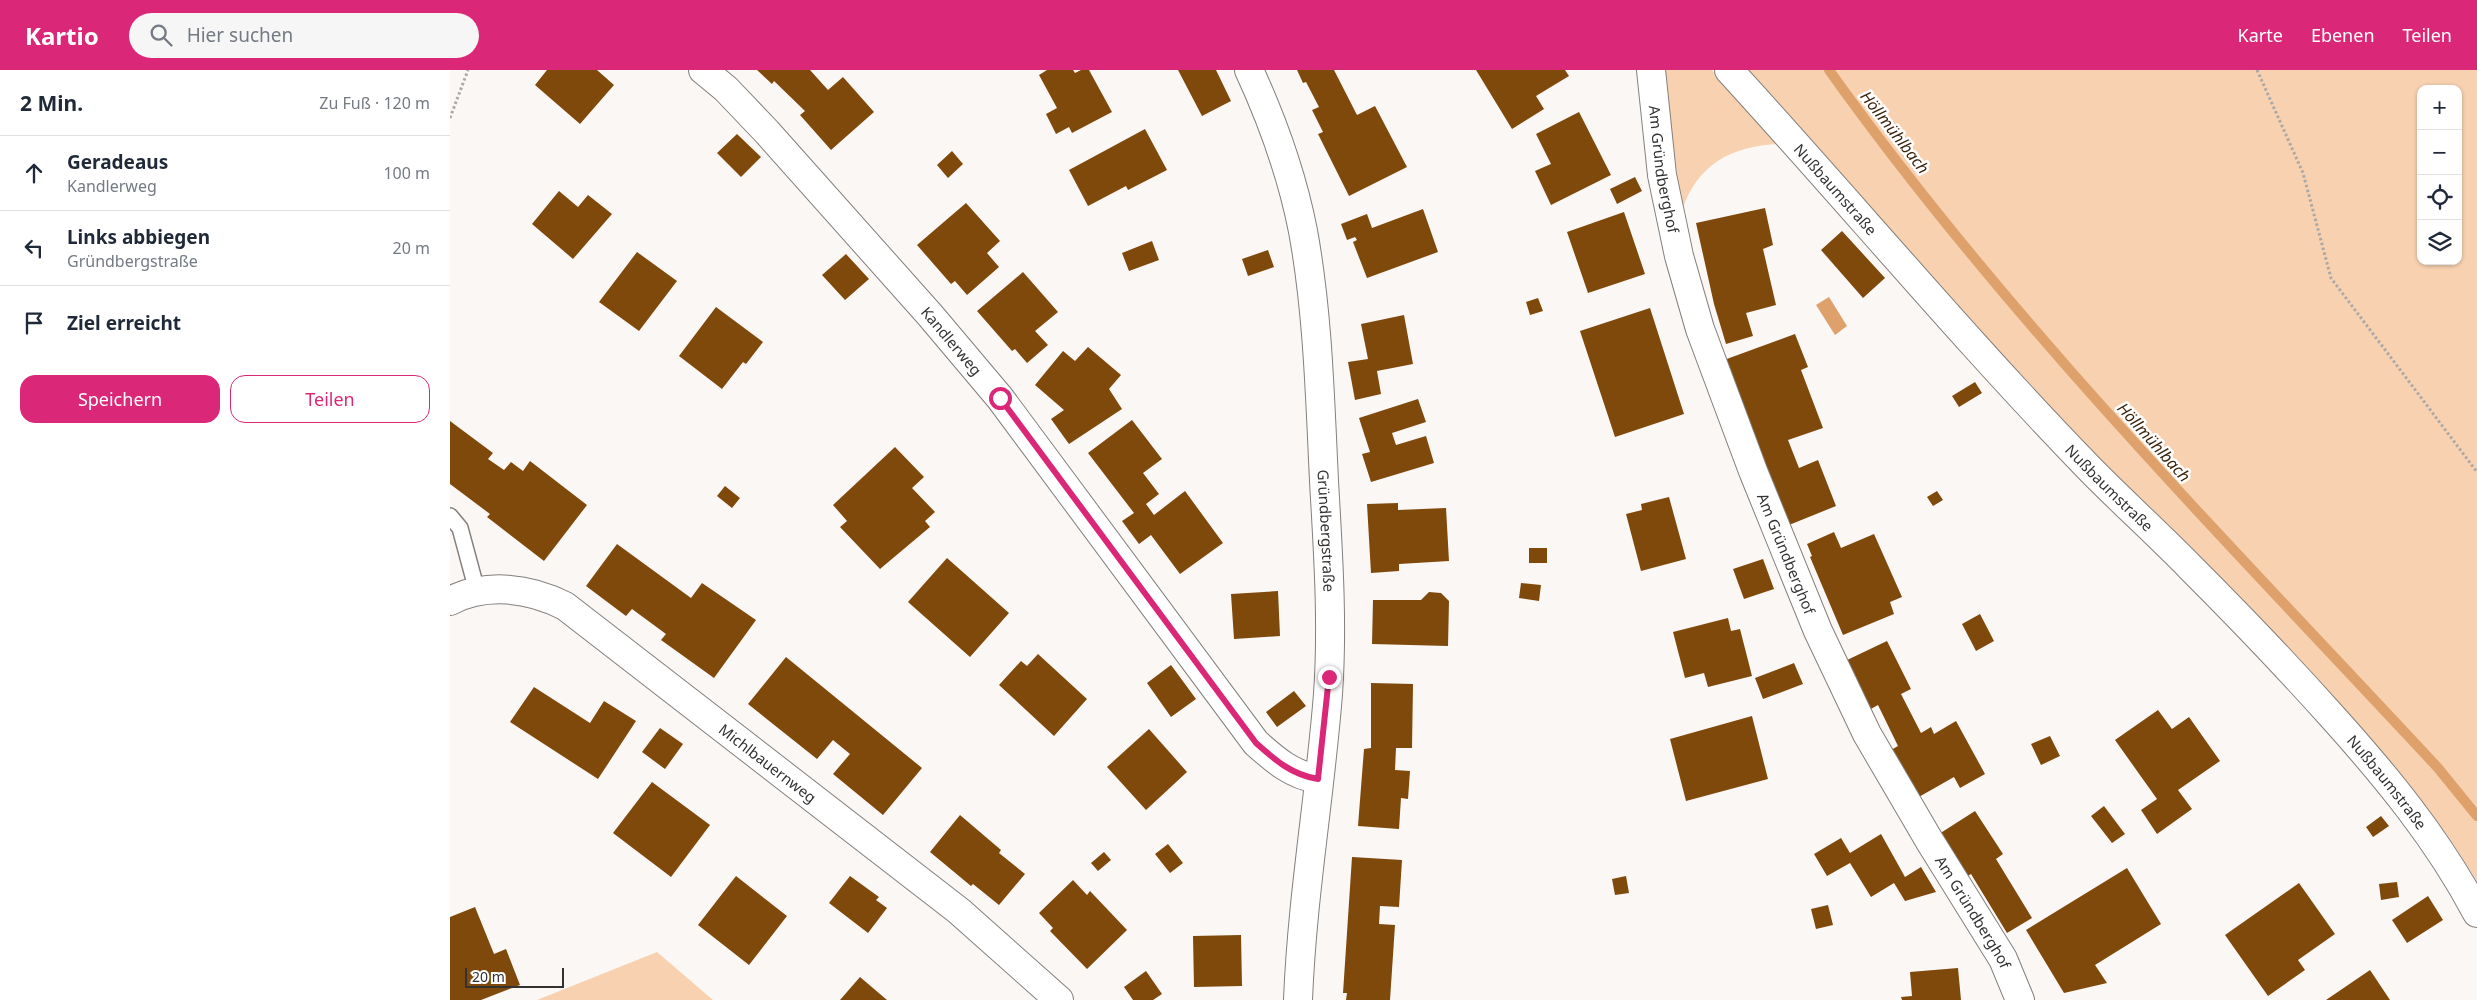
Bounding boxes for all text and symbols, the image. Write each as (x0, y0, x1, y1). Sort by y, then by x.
search box (129, 13, 479, 58)
text: Kartio (25, 19, 99, 52)
icon: search (147, 21, 175, 49)
text: Hier suchen (187, 22, 293, 48)
text: Karte (2238, 23, 2283, 47)
text: Ebenen (2311, 23, 2375, 47)
text: Teilen (2403, 23, 2452, 47)
map controls (2417, 85, 2462, 265)
button: + (2417, 85, 2462, 130)
water label: Höllmühlbach (1856, 86, 1934, 178)
text: 2 Min. (20, 89, 83, 117)
text: Zu Fuß · 120 m (319, 92, 430, 114)
street label: Am Gründberghof (1645, 104, 1684, 236)
button: − (2417, 130, 2462, 175)
street label: Nußbaumstraße (1790, 139, 1882, 239)
text: Geradeaus (67, 149, 168, 175)
icon: ahead (20, 159, 48, 187)
text: 100 m (383, 162, 430, 184)
text: Kandlerweg (67, 175, 157, 197)
button: locate (2417, 175, 2462, 220)
button: layers (2417, 220, 2462, 265)
text: Links abbiegen (67, 224, 210, 250)
icon: left (20, 234, 48, 262)
text: 20 m (393, 237, 430, 259)
text: Gründbergstraße (67, 250, 198, 272)
street label: Kandlerweg (917, 302, 987, 379)
icon: arrive (20, 309, 48, 337)
text: Ziel erreicht (67, 310, 181, 336)
button: Speichern (20, 375, 220, 423)
button: Teilen (230, 375, 430, 423)
route start (989, 387, 1012, 410)
water label: Höllmühlbach (2112, 398, 2196, 486)
street label: Nußbaumstraße (2061, 440, 2158, 536)
street label: Gründbergstraße (1313, 469, 1340, 592)
street label: Am Gründberghof (1753, 490, 1820, 618)
route end (1318, 666, 1341, 689)
street label: Michlbauernweg (715, 719, 821, 807)
street label: Nußbaumstraße (2343, 731, 2431, 833)
street label: Am Gründberghof (1931, 852, 2016, 972)
scale bar (465, 965, 564, 988)
text: 20 m (472, 967, 505, 986)

